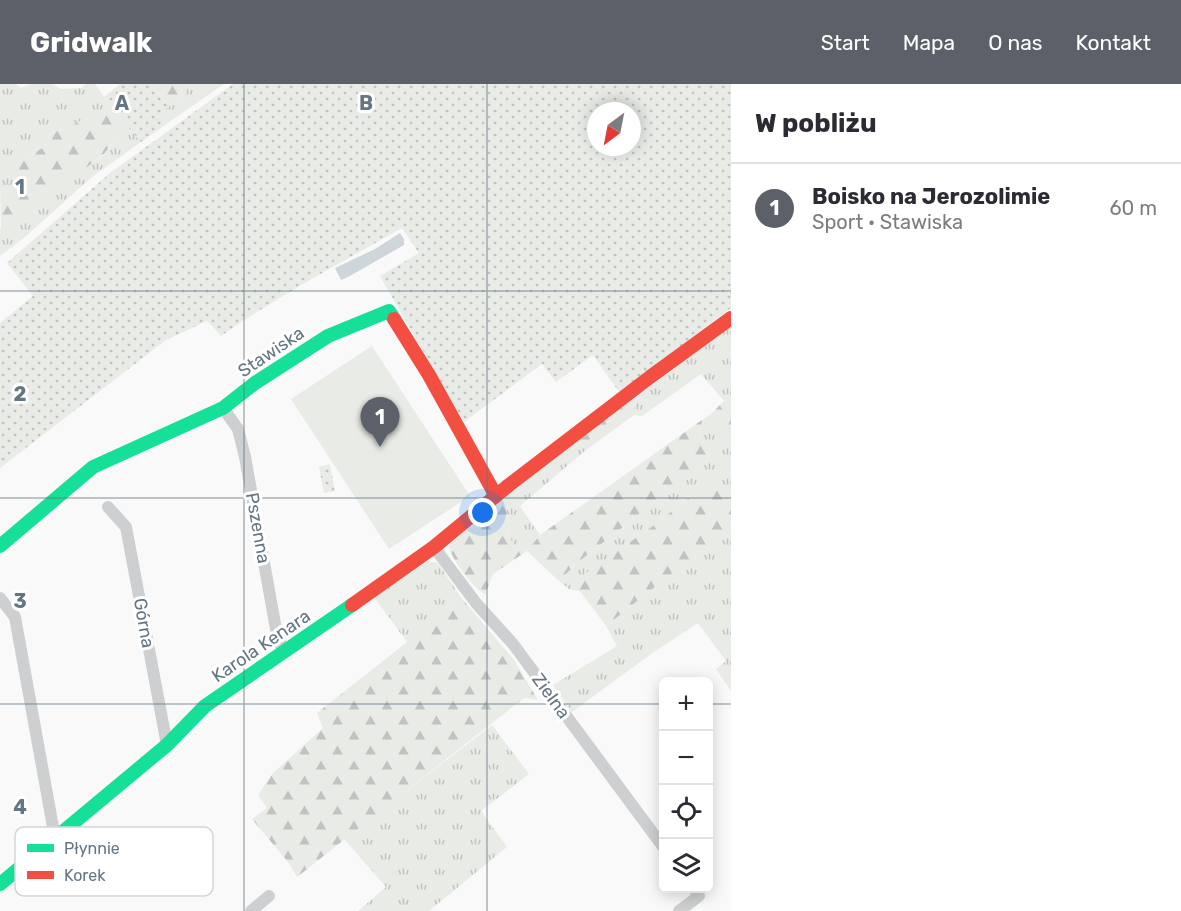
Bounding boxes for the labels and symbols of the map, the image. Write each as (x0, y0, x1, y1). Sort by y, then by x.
text: A (115, 91, 130, 115)
text: B (359, 91, 373, 115)
north arrow (587, 102, 641, 156)
text: 1 (15, 175, 25, 199)
street label: Stawiska (234, 322, 308, 382)
text: 2 (14, 382, 27, 406)
pin: 1 (360, 398, 400, 447)
street label: Pszenna (241, 491, 275, 565)
your location (468, 498, 497, 527)
text: 3 (13, 589, 27, 613)
street label: Górna (129, 596, 159, 650)
street label: Karola Kenara (208, 605, 314, 687)
street label: Zielna (527, 669, 575, 723)
text: 4 (13, 795, 27, 819)
legend (15, 827, 213, 896)
text: Płynnie (64, 839, 120, 858)
text: Korek (64, 866, 106, 885)

